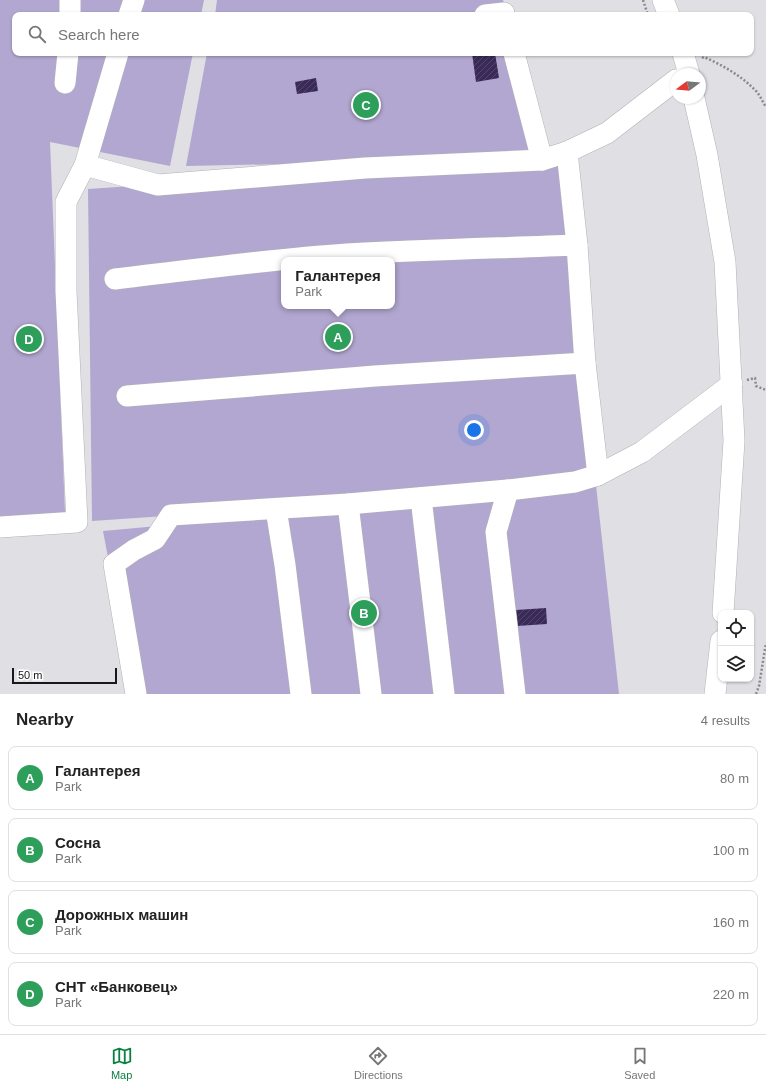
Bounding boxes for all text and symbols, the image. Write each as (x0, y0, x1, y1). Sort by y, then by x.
search box (12, 12, 754, 56)
icon: search (26, 23, 48, 45)
text: Search here (58, 26, 140, 43)
north arrow (670, 68, 706, 104)
pin: C (353, 90, 379, 120)
popup (281, 257, 395, 309)
text: Галантерея (295, 267, 381, 284)
text: Park (295, 284, 322, 299)
pin: A (325, 322, 351, 352)
pin: D (16, 324, 42, 354)
your location (464, 420, 484, 440)
pin: B (351, 598, 377, 628)
map controls (718, 610, 754, 682)
button: locate (718, 610, 754, 646)
button: layers (718, 646, 754, 682)
scale bar (12, 666, 117, 685)
text: 50 m (18, 669, 42, 681)
text: Nearby (16, 710, 74, 729)
text: 4 results (701, 713, 750, 728)
text: Галантерея (55, 762, 141, 779)
text: A (25, 771, 35, 786)
text: 80 m (720, 771, 749, 786)
text: Park (55, 779, 82, 794)
text: Сосна (55, 834, 101, 851)
text: B (25, 843, 35, 858)
text: 100 m (713, 843, 749, 858)
text: Park (55, 851, 82, 866)
text: Дорожных машин (55, 906, 188, 923)
text: C (25, 915, 35, 930)
text: 160 m (713, 915, 749, 930)
text: Park (55, 923, 82, 938)
text: СНТ «Банковец» (55, 978, 178, 995)
text: D (25, 987, 35, 1002)
text: 220 m (713, 987, 749, 1002)
text: Park (55, 995, 82, 1010)
tab: Map (111, 1045, 133, 1081)
tab: Directions (354, 1045, 403, 1081)
tab: Saved (624, 1045, 655, 1081)

